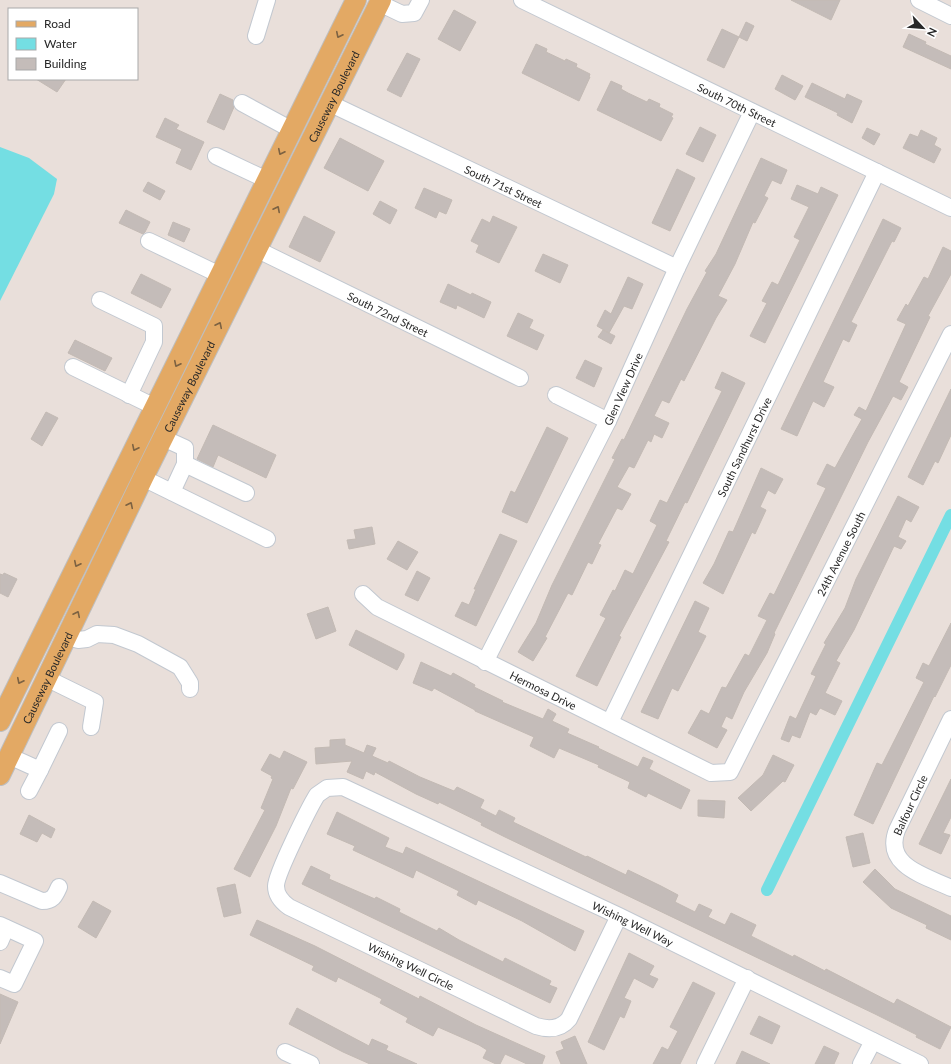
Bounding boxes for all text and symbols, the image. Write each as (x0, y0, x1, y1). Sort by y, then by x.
legend (8, 8, 138, 80)
north arrow (903, 8, 943, 48)
text: Road (44, 16, 71, 31)
text: N (925, 26, 940, 39)
one-way arrow (336, 31, 344, 38)
text: Water (44, 36, 77, 51)
street label: Causeway Boulevard (305, 49, 361, 144)
text: Building (44, 56, 87, 71)
street label: South 70th Street (696, 80, 779, 129)
one-way arrow (278, 147, 286, 155)
street label: South 71st Street (463, 162, 545, 210)
one-way arrow (272, 206, 280, 213)
street label: South 72nd Street (346, 288, 431, 339)
one-way arrow (214, 322, 222, 329)
street label: Causeway Boulevard (160, 339, 217, 434)
street label: Glen View Drive (601, 350, 645, 427)
one-way arrow (174, 360, 182, 367)
street label: South Sandhurst Drive (714, 395, 773, 499)
one-way arrow (132, 444, 140, 451)
one-way arrow (125, 501, 133, 509)
street label: 24th Avenue South (814, 509, 867, 598)
one-way arrow (74, 560, 82, 568)
one-way arrow (72, 610, 80, 618)
street label: Causeway Boulevard (19, 630, 74, 726)
street label: Hermosa Drive (508, 668, 579, 712)
one-way arrow (17, 677, 25, 684)
street label: Balfour Circle (890, 773, 930, 837)
street label: Wishing Well Way (590, 898, 676, 948)
street label: Wishing Well Circle (366, 940, 456, 993)

